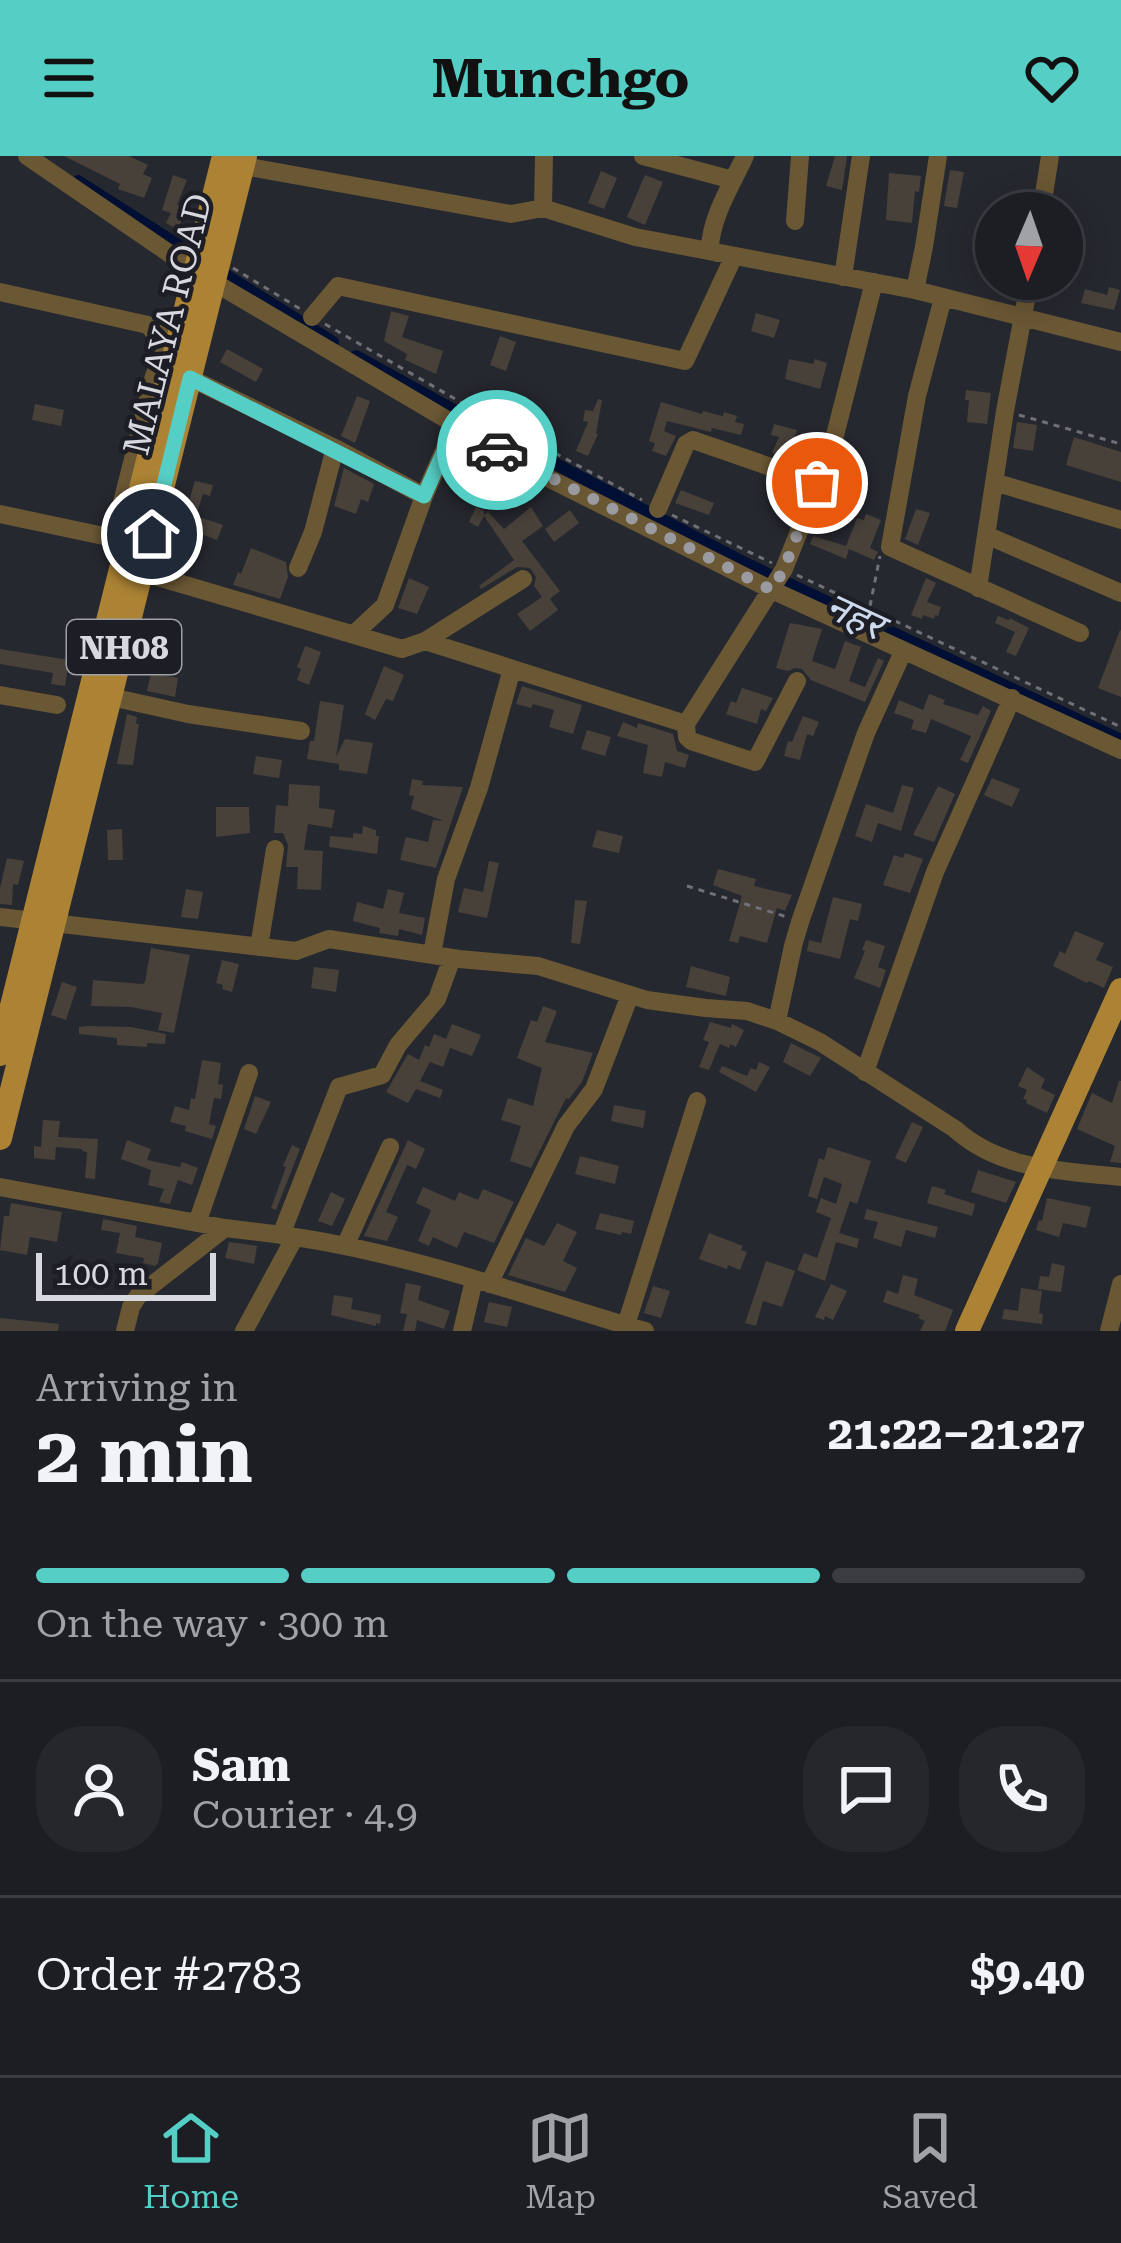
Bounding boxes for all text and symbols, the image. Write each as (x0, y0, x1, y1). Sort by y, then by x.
icon: menu (36, 45, 102, 111)
icon: heart (1019, 45, 1085, 111)
text: Munchgo (432, 47, 689, 110)
street label: MALAYA ROAD (115, 189, 221, 459)
north arrow (975, 192, 1083, 300)
map controls (975, 192, 1083, 300)
courier (437, 390, 557, 510)
icon: car (464, 417, 530, 483)
pin (766, 432, 868, 534)
icon: bag (784, 450, 850, 516)
pin (101, 483, 203, 585)
icon: home (119, 501, 185, 567)
water label: नहर (818, 583, 897, 652)
road number: NH08 (67, 620, 181, 674)
scale bar (36, 1247, 216, 1300)
text: 100 m (54, 1254, 148, 1293)
text: Arriving in (36, 1365, 238, 1411)
text: 21:22–21:27 (828, 1407, 1085, 1460)
text: 2 min (36, 1410, 253, 1501)
text: On the way · 300 m (36, 1601, 388, 1647)
button: person (36, 1726, 162, 1852)
button: chat (803, 1726, 929, 1852)
button: phone (959, 1726, 1085, 1852)
text: Sam (192, 1739, 290, 1792)
text: Courier · 4.9 (192, 1792, 418, 1838)
text: Order #2783 (36, 1948, 302, 2001)
text: $9.40 (970, 1948, 1085, 2001)
tab: Home (143, 2105, 239, 2216)
tab: Map (525, 2105, 596, 2216)
tab: Saved (882, 2105, 978, 2216)

